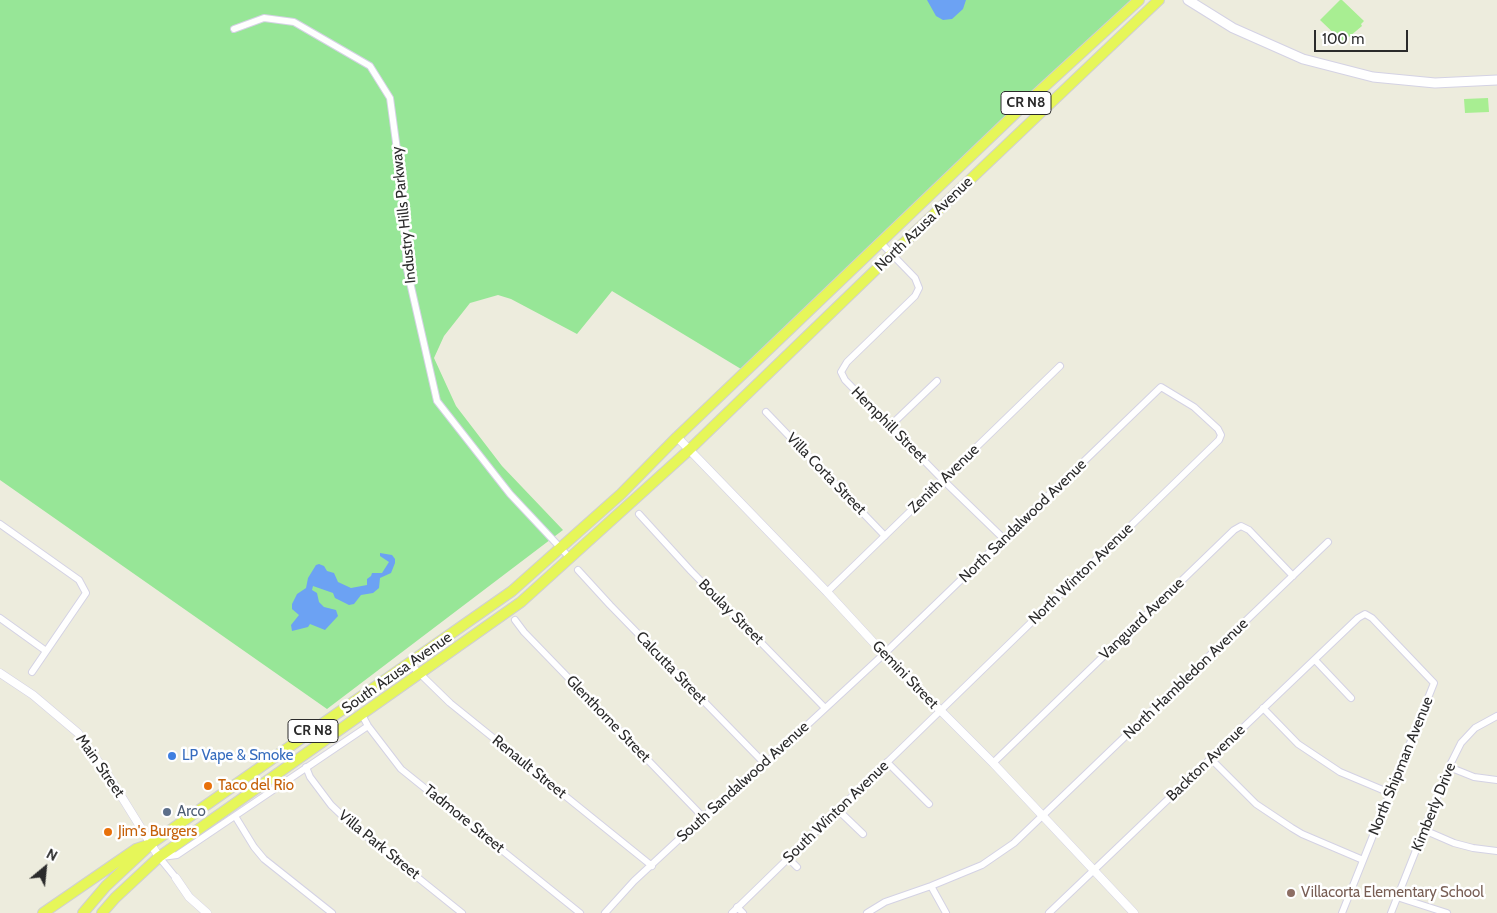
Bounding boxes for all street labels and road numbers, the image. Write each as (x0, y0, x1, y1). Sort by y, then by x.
road number: CR N8 (1001, 92, 1051, 115)
street label: Industry Hills Parkway (388, 146, 420, 284)
street label: North Azusa Avenue (872, 173, 976, 275)
street label: Hemphill Street (847, 383, 931, 467)
street label: Villa Corta Street (782, 429, 870, 519)
street label: Zenith Avenue (905, 441, 983, 517)
street label: North Sandalwood Avenue (956, 456, 1090, 586)
street label: North Winton Avenue (1025, 520, 1137, 628)
street label: Vanguard Avenue (1096, 574, 1188, 664)
street label: Boulay Street (695, 576, 767, 648)
street label: North Hambledon Avenue (1120, 615, 1252, 743)
street label: South Azusa Avenue (339, 628, 455, 718)
street label: Calcutta Street (632, 628, 710, 708)
street label: Gemini Street (868, 637, 942, 713)
street label: Glenthorne Street (562, 672, 654, 766)
street label: North Shipman Avenue (1365, 694, 1437, 838)
street label: South Sandalwood Avenue (673, 718, 813, 846)
road number: CR N8 (288, 719, 338, 742)
street label: Backton Avenue (1163, 721, 1249, 805)
street label: Main Street (72, 731, 128, 801)
street label: Renault Street (488, 732, 570, 802)
street label: South Winton Avenue (780, 757, 892, 867)
street label: Kimberly Drive (1408, 760, 1460, 854)
street label: Tadmore Street (420, 781, 508, 857)
street label: Villa Park Street (335, 807, 423, 883)

